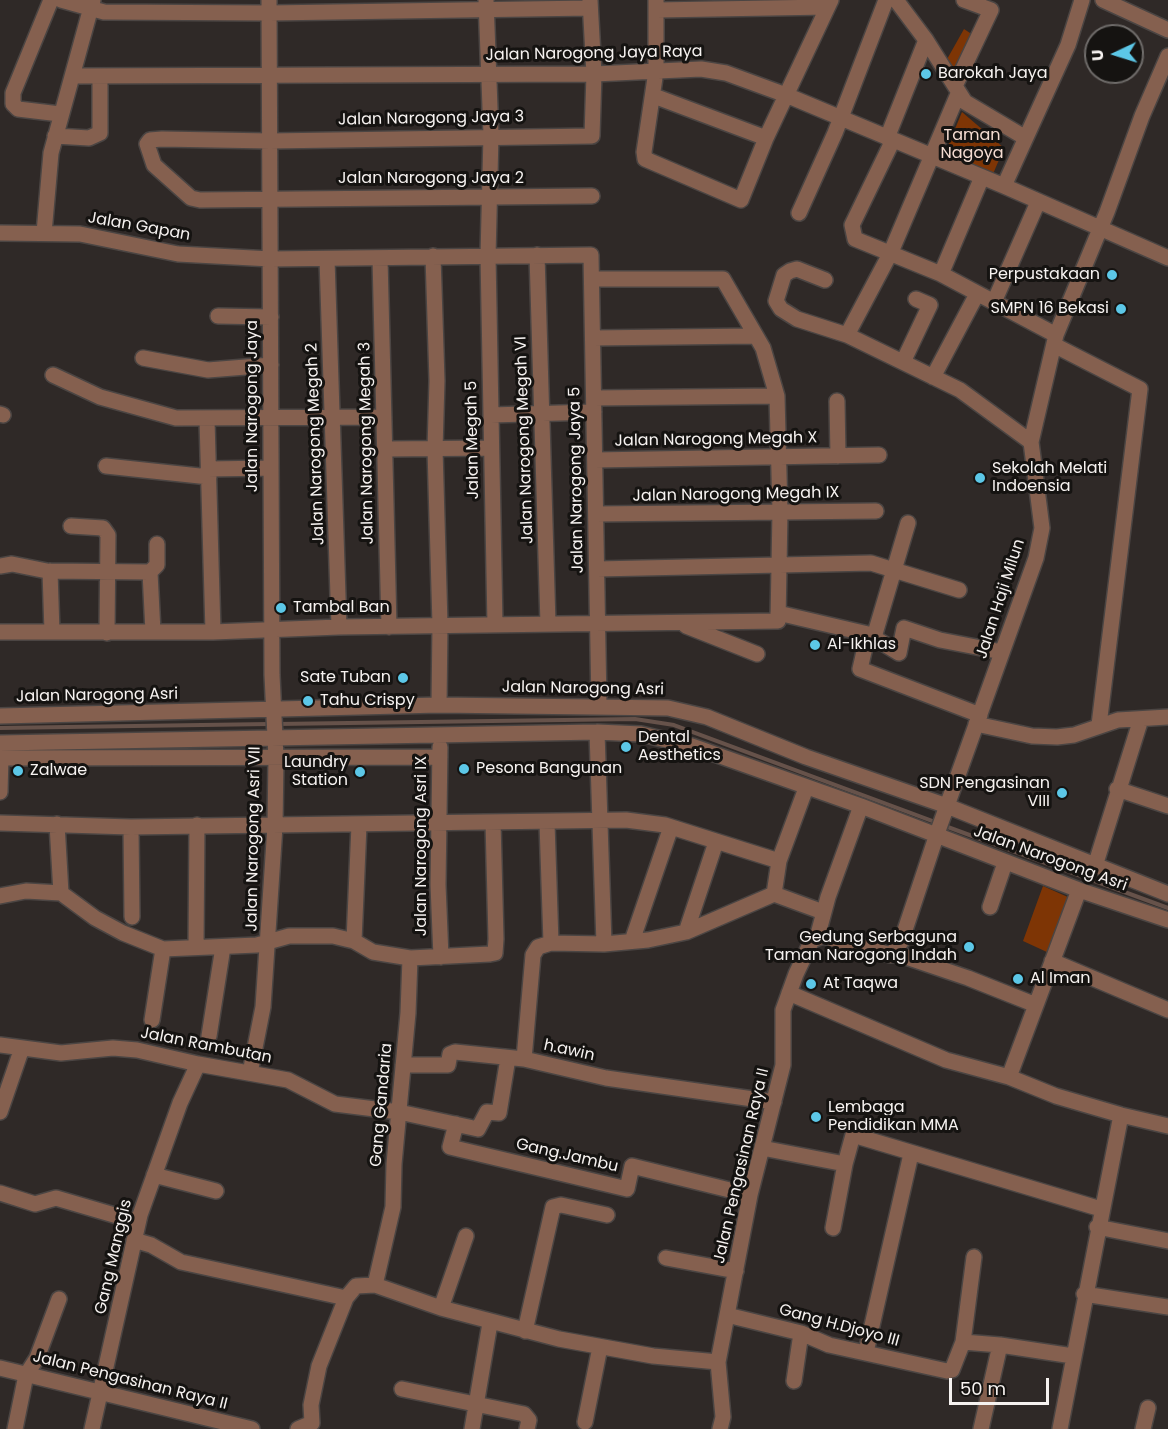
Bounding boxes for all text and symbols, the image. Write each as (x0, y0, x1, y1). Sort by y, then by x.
north arrow (1084, 24, 1144, 84)
street label: Jalan Narogong Jaya Raya (485, 43, 703, 65)
text: U (1086, 49, 1109, 62)
place label: Barokah Jaya (938, 64, 1048, 84)
marker: Barokah Jaya (919, 67, 933, 81)
street label: Jalan Narogong Jaya 3 (338, 108, 524, 130)
park label: Taman Nagoya (941, 126, 1003, 164)
street label: Jalan Narogong Jaya 2 (338, 169, 524, 189)
street label: Jalan Gapan (86, 209, 192, 245)
place label: Perpustakaan (989, 265, 1100, 285)
marker: Perpustakaan (1105, 268, 1119, 282)
place label: SMPN 16 Bekasi (990, 299, 1109, 319)
marker: SMPN 16 Bekasi (1114, 302, 1128, 316)
street label: Jalan Narogong Jaya (243, 320, 263, 492)
street label: Jalan Narogong Megah VI (512, 336, 538, 544)
street label: Jalan Narogong Megah 3 (356, 342, 378, 544)
street label: Jalan Narogong Megah 2 (303, 343, 329, 545)
street label: Jalan Megah 5 (462, 381, 484, 499)
street label: Jalan Narogong Jaya 5 (566, 387, 588, 573)
street label: Jalan Narogong Megah X (614, 429, 818, 451)
place label: Sekolah Melati Indoensia (992, 459, 1107, 497)
marker: Sekolah Melati Indoensia (973, 471, 987, 485)
street label: Jalan Narogong Megah IX (632, 484, 840, 506)
street label: Jalan Haji Milun (973, 537, 1029, 661)
place label: Tambal Ban (293, 598, 390, 618)
marker: Tambal Ban (274, 601, 288, 615)
place label: Al-Ikhlas (827, 635, 896, 655)
marker: Al-Ikhlas (808, 638, 822, 652)
place label: Sate Tuban (300, 668, 391, 688)
marker: Sate Tuban (396, 671, 410, 685)
street label: Jalan Narogong Asri (502, 678, 664, 700)
street label: Jalan Narogong Asri (16, 685, 178, 707)
place label: Tahu Crispy (320, 691, 415, 711)
marker: Tahu Crispy (301, 694, 315, 708)
place label: Dental Aesthetics (638, 728, 721, 766)
marker: Dental Aesthetics (619, 740, 633, 754)
street label: Jalan Narogong Asri VII (243, 746, 265, 932)
place label: Laundry Station (284, 753, 348, 791)
street label: Jalan Narogong Asri IX (412, 756, 432, 936)
place label: Pesona Bangunan (476, 759, 622, 779)
place label: Zalwae (30, 761, 87, 781)
marker: Pesona Bangunan (457, 762, 471, 776)
marker: Zalwae (11, 764, 25, 778)
marker: Laundry Station (353, 765, 367, 779)
place label: SDN Pengasinan VIII (919, 774, 1050, 812)
marker: SDN Pengasinan VIII (1055, 786, 1069, 800)
street label: Jalan Narogong Asri (970, 822, 1130, 896)
place label: Gedung Serbaguna Taman Narogong Indah (765, 928, 957, 966)
marker: Gedung Serbaguna Taman Narogong Indah (962, 940, 976, 954)
place label: Al Iman (1030, 969, 1090, 989)
marker: Al Iman (1011, 972, 1025, 986)
place label: At Taqwa (823, 974, 898, 994)
marker: At Taqwa (804, 977, 818, 991)
street label: Jalan Rambutan (139, 1024, 273, 1068)
street label: h.awin (542, 1036, 596, 1066)
street label: Gang Gandaria (367, 1042, 397, 1168)
street label: Jalan Pengasinan Raya II (710, 1066, 774, 1266)
place label: Lembaga Pendidikan MMA (828, 1098, 959, 1136)
marker: Lembaga Pendidikan MMA (809, 1110, 823, 1124)
street label: Gang.Jambu (514, 1135, 620, 1177)
street label: Gang Manggis (91, 1198, 137, 1316)
street label: Gang H.Djoyo III (777, 1301, 901, 1351)
street label: Jalan Pengasinan Raya II (31, 1347, 229, 1415)
scale bar (952, 1366, 1052, 1404)
text: 50 m (960, 1376, 1006, 1401)

